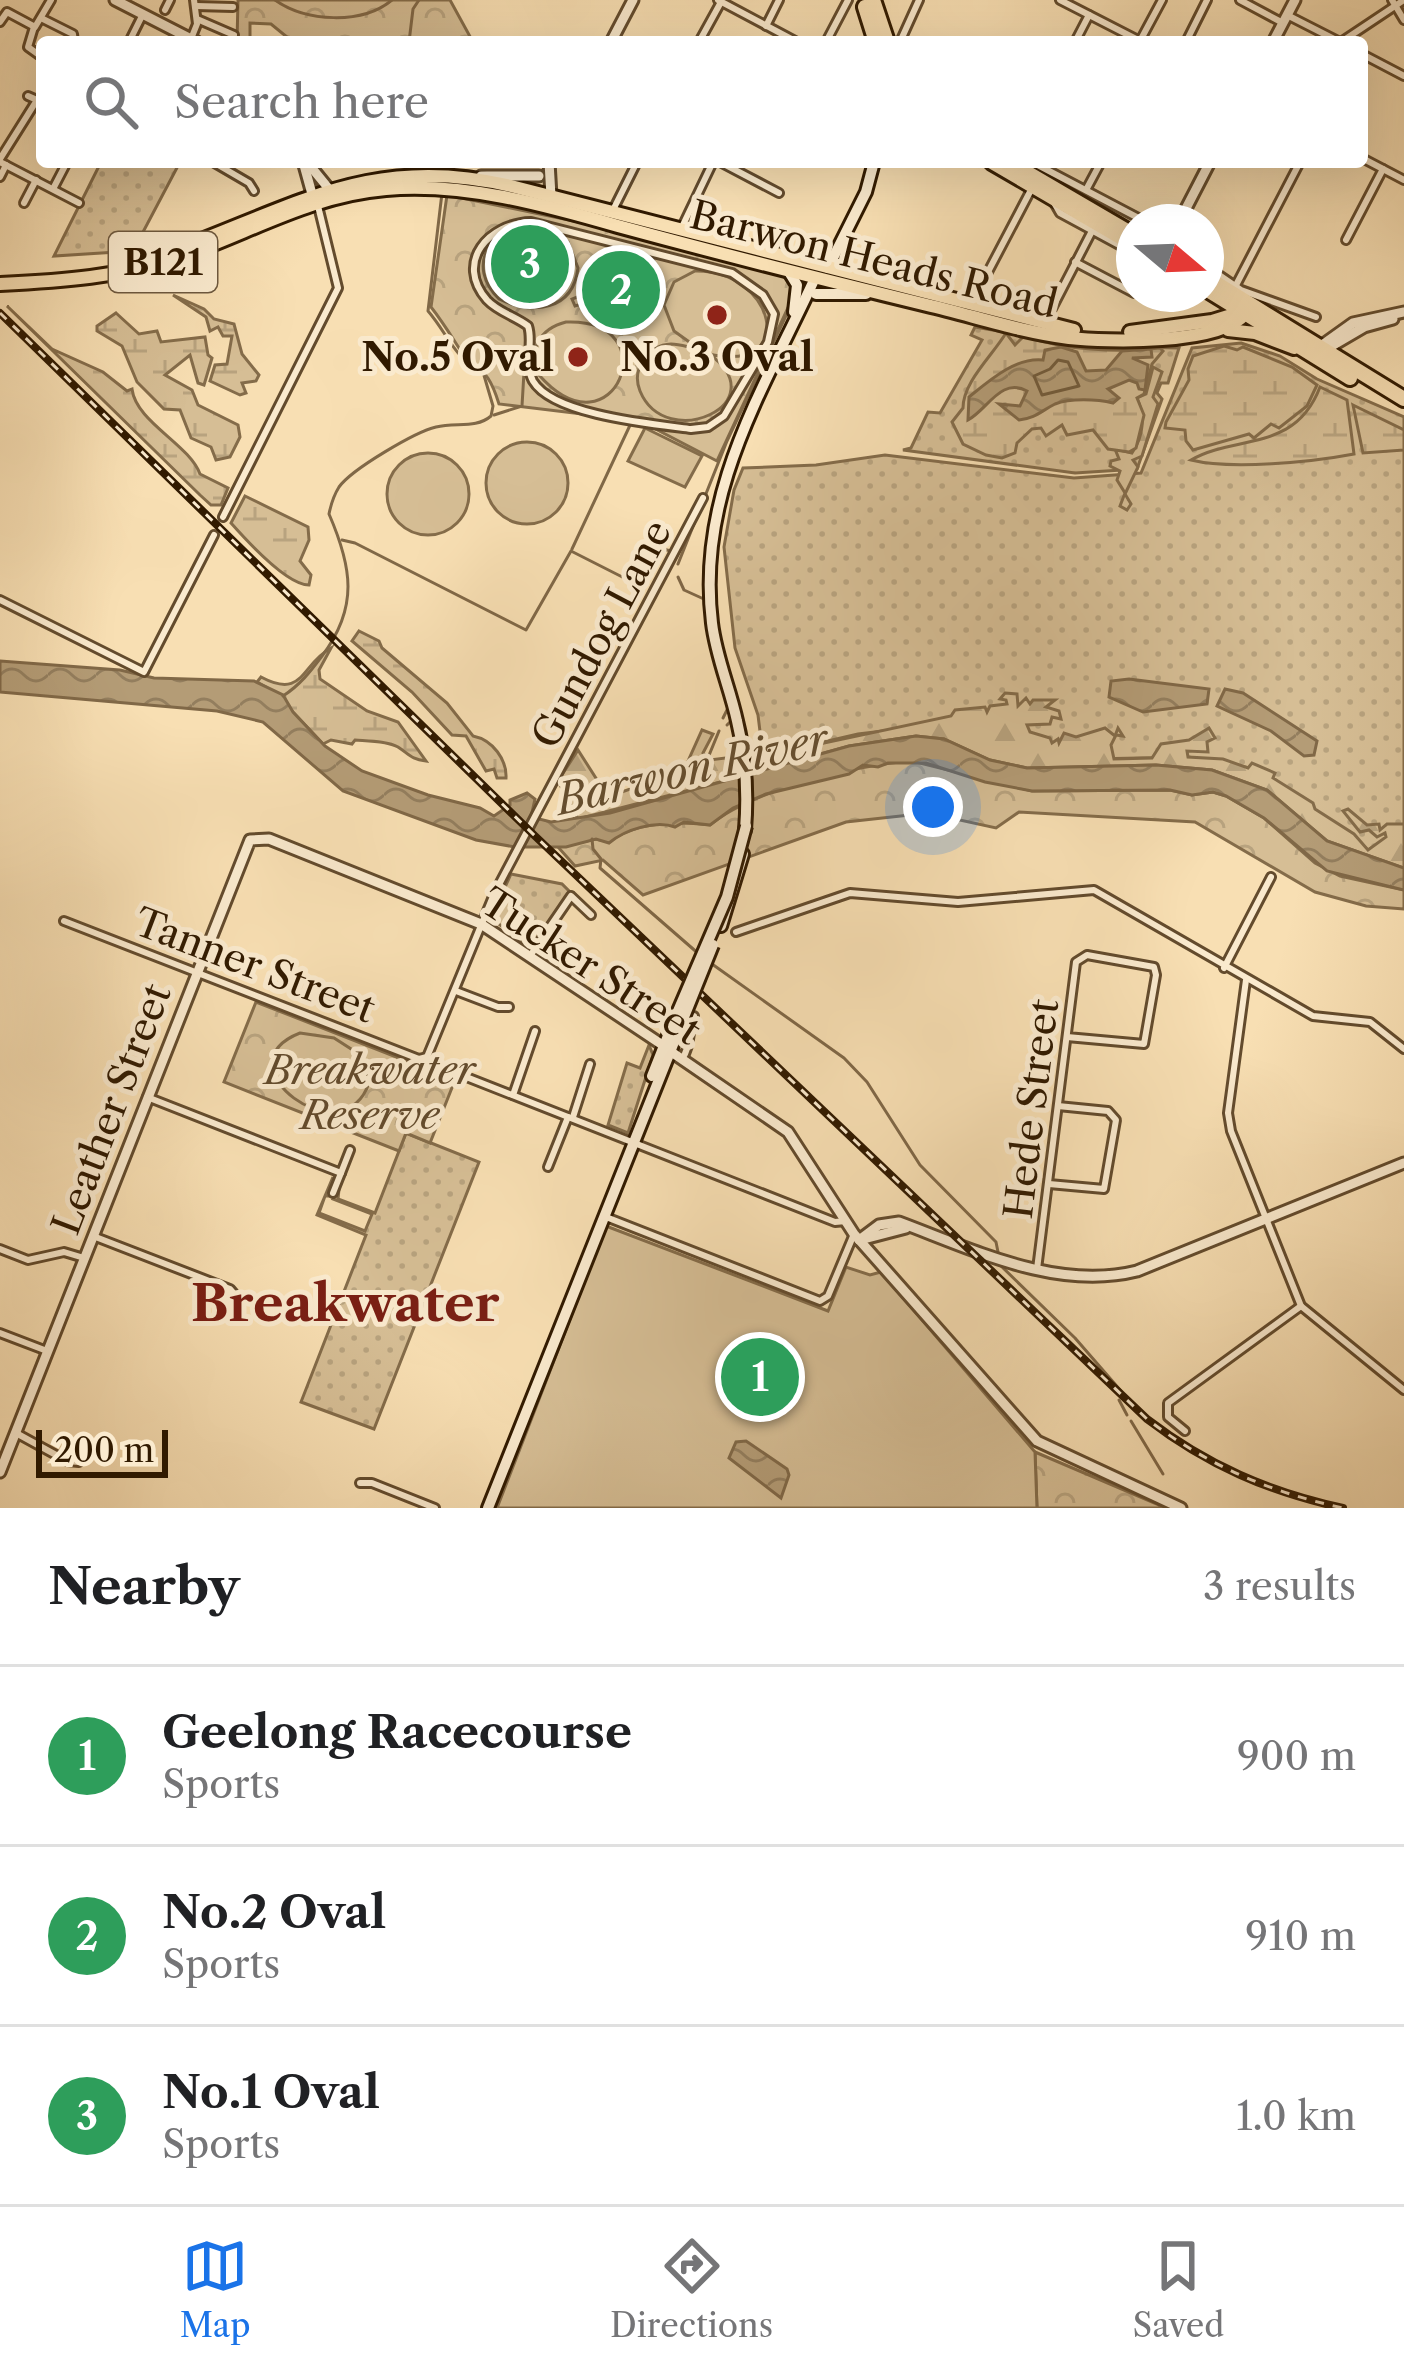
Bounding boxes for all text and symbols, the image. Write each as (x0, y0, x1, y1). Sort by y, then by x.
search box (36, 36, 1368, 168)
icon: search (78, 69, 144, 135)
text: Search here (174, 74, 429, 130)
street label: Barwon Heads Road (685, 190, 1063, 328)
north arrow (1116, 204, 1224, 312)
pin: 3 (491, 219, 569, 309)
road number: B121 (109, 232, 217, 292)
pin: 2 (582, 245, 660, 335)
marker: No.3 Oval (704, 302, 730, 328)
place label: No.5 Oval (361, 333, 554, 381)
place label: No.3 Oval (620, 333, 814, 381)
marker: No.5 Oval (565, 344, 591, 370)
street label: Gundog Lane (521, 512, 681, 756)
water label: Barwon River (548, 712, 836, 826)
your location (903, 777, 963, 837)
street label: Tucker Street (472, 877, 710, 1055)
street label: Tanner Street (128, 897, 382, 1033)
street label: Leather Street (41, 977, 181, 1241)
street label: Hede Street (994, 996, 1068, 1222)
park label: Breakwater Reserve (262, 1046, 477, 1139)
district label: Breakwater (191, 1272, 499, 1334)
pin: 1 (721, 1332, 799, 1422)
scale bar (36, 1424, 168, 1477)
text: 200 m (54, 1430, 154, 1471)
text: Nearby (48, 1555, 240, 1617)
text: 3 results (1203, 1562, 1356, 1610)
text: Geelong Racecourse (162, 1704, 632, 1760)
text: 1 (78, 1732, 96, 1780)
text: 900 m (1237, 1732, 1356, 1780)
text: Sports (162, 1760, 280, 1808)
text: No.2 Oval (162, 1884, 386, 1940)
text: 2 (75, 1912, 99, 1960)
text: 910 m (1245, 1912, 1356, 1960)
text: Sports (162, 1940, 280, 1988)
text: No.1 Oval (162, 2064, 380, 2120)
text: 3 (76, 2092, 98, 2140)
text: 1.0 km (1236, 2092, 1356, 2140)
text: Sports (162, 2120, 280, 2168)
tab: Map (180, 2233, 251, 2346)
tab: Directions (610, 2233, 773, 2346)
tab: Saved (1133, 2233, 1224, 2346)

